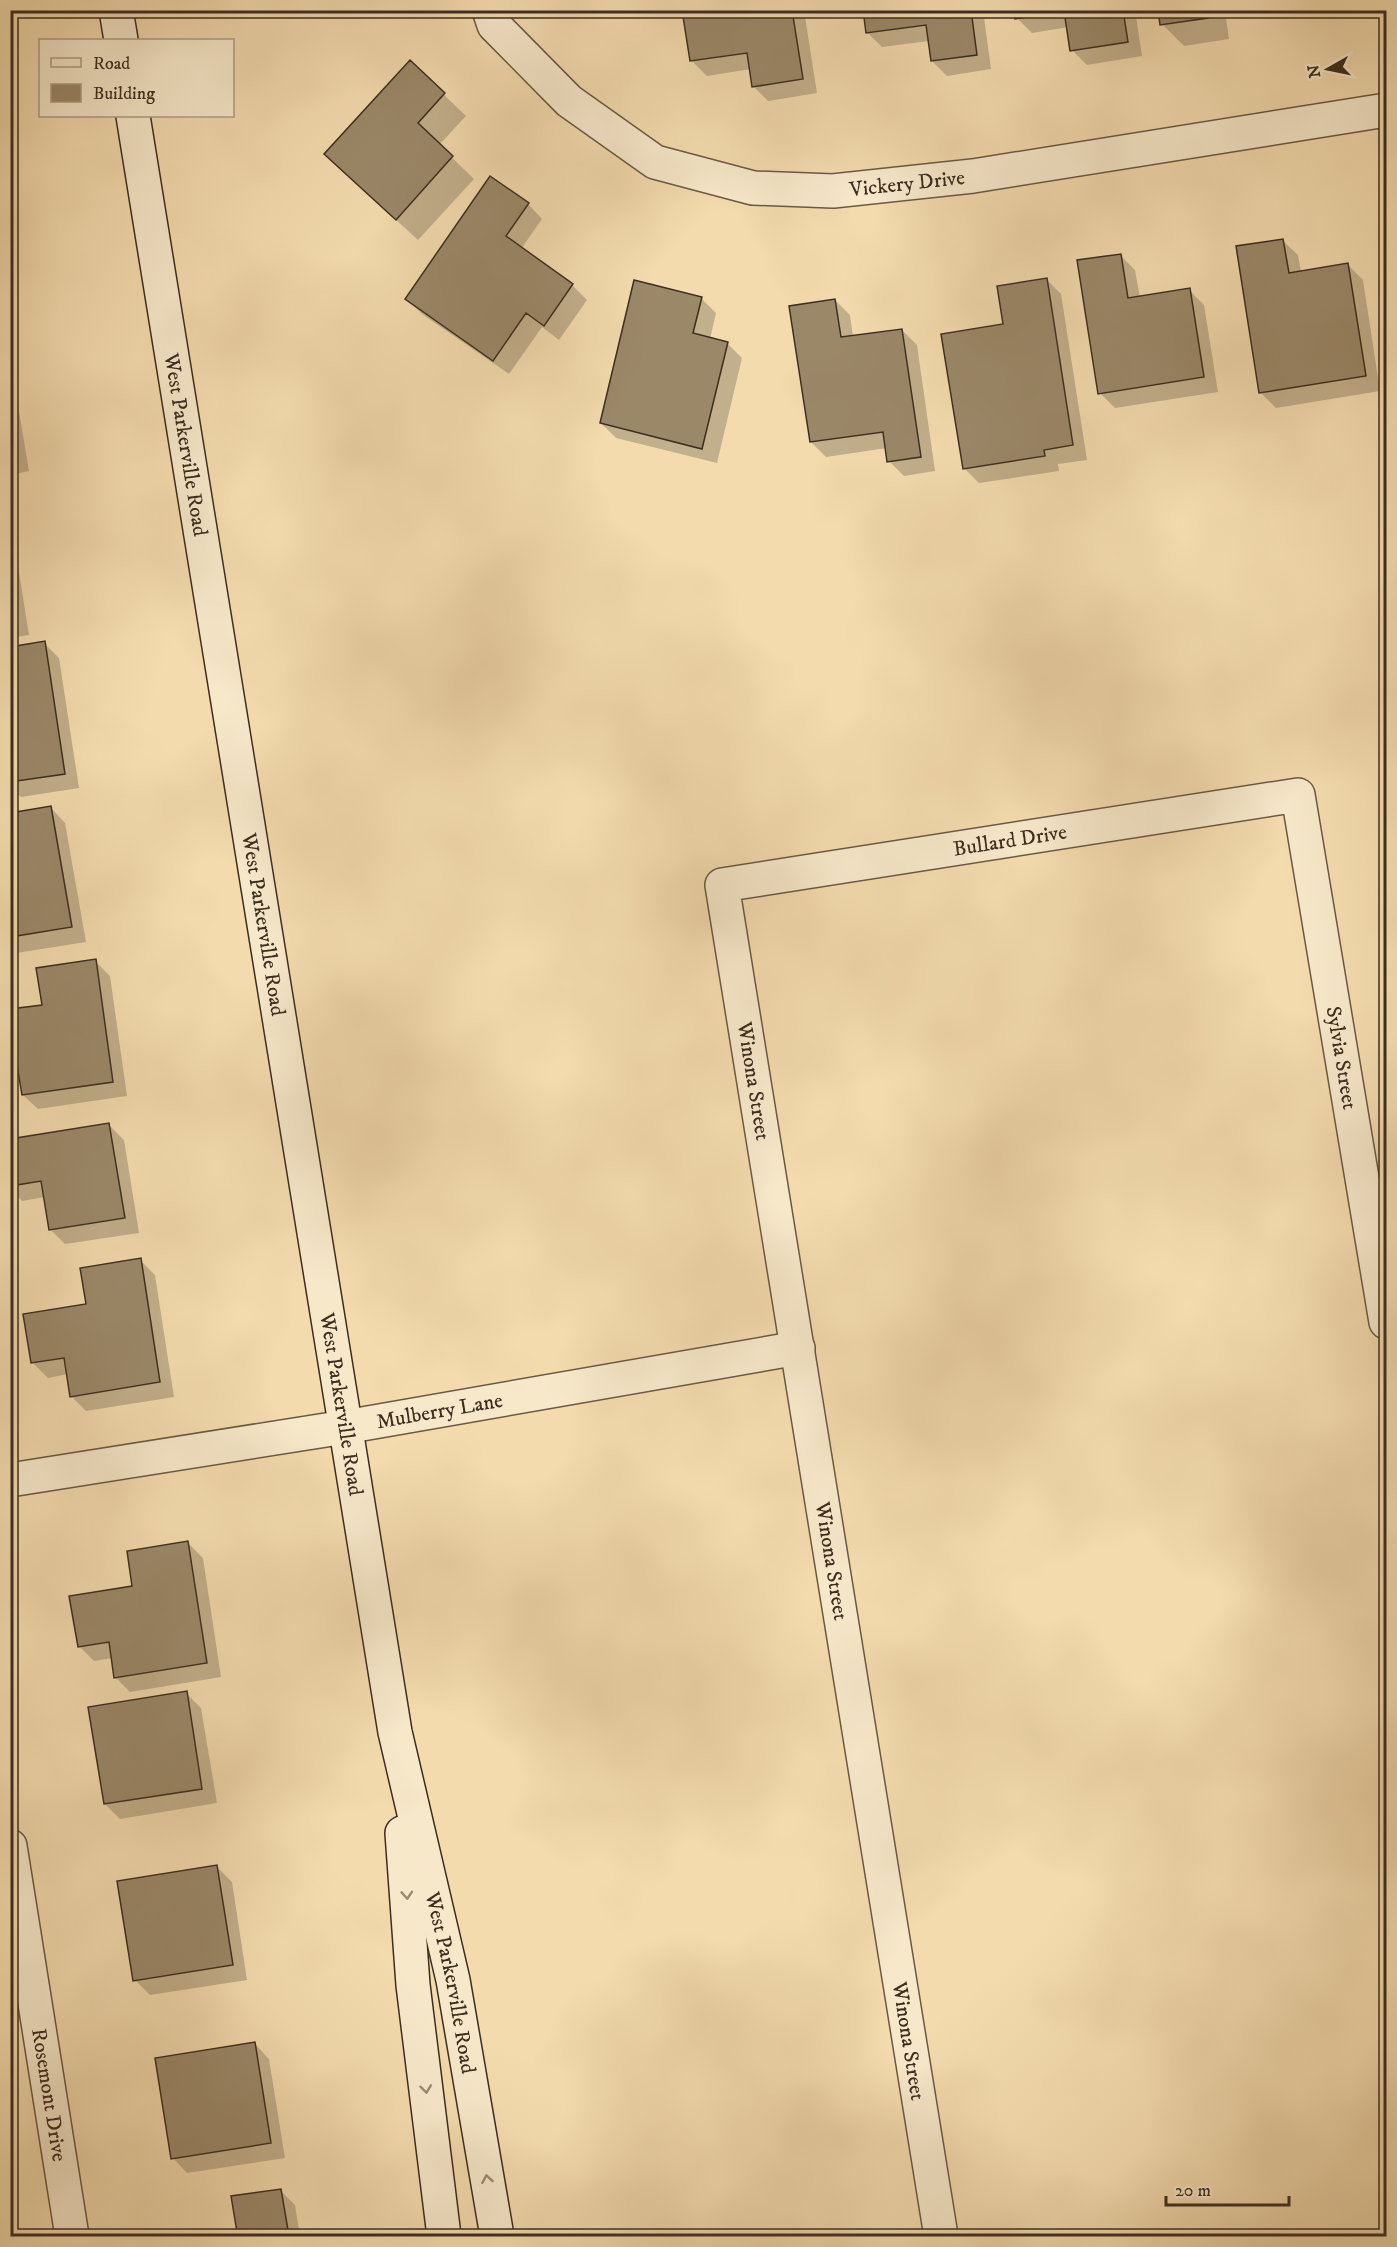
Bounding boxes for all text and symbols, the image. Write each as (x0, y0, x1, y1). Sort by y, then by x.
legend (39, 39, 234, 117)
north arrow (1298, 39, 1358, 99)
text: Road (93, 53, 130, 75)
text: N (1303, 63, 1325, 79)
text: Building (93, 83, 155, 105)
street label: Vickery Drive (847, 165, 966, 203)
street label: West Parkerville Road (158, 350, 213, 539)
street label: Bullard Drive (951, 819, 1069, 863)
street label: West Parkerville Road (235, 830, 291, 1019)
street label: Sylvia Street (1319, 1004, 1362, 1112)
street label: Winona Street (731, 1019, 775, 1143)
street label: West Parkerville Road (313, 1310, 369, 1498)
street label: Mulberry Lane (374, 1388, 505, 1435)
street label: Winona Street (809, 1499, 853, 1623)
street label: West Parkerville Road (419, 1888, 481, 2076)
one-way arrow (400, 1891, 413, 1900)
street label: Winona Street (886, 1979, 930, 2103)
street label: Rosemont Drive (25, 2026, 72, 2164)
one-way arrow (419, 2084, 432, 2094)
scale bar (1166, 2169, 1289, 2207)
one-way arrow (481, 2174, 494, 2184)
text: 20 m (1175, 2180, 1211, 2202)

